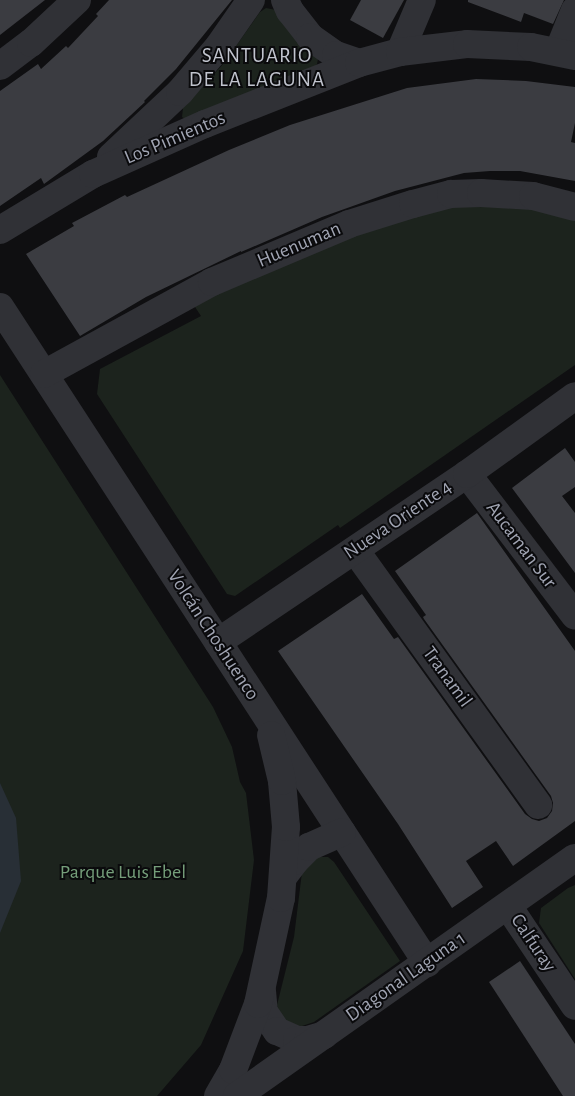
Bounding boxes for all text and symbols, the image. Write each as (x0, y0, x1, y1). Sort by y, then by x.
district label: SANTUARIO DE LA LAGUNA (187, 43, 327, 93)
street label: Los Pimientos (121, 106, 229, 170)
street label: Huenuman (254, 217, 344, 273)
street label: Nueva Oriente 4 (339, 475, 457, 565)
street label: Aucaman Sur (481, 497, 561, 593)
street label: Volcán Choshuenco (162, 565, 264, 705)
street label: Tranamil (417, 642, 477, 712)
park label: Parque Luis Ebel (60, 860, 186, 884)
street label: Calfuray (505, 910, 561, 976)
street label: Diagonal Laguna 1 (341, 927, 471, 1027)

